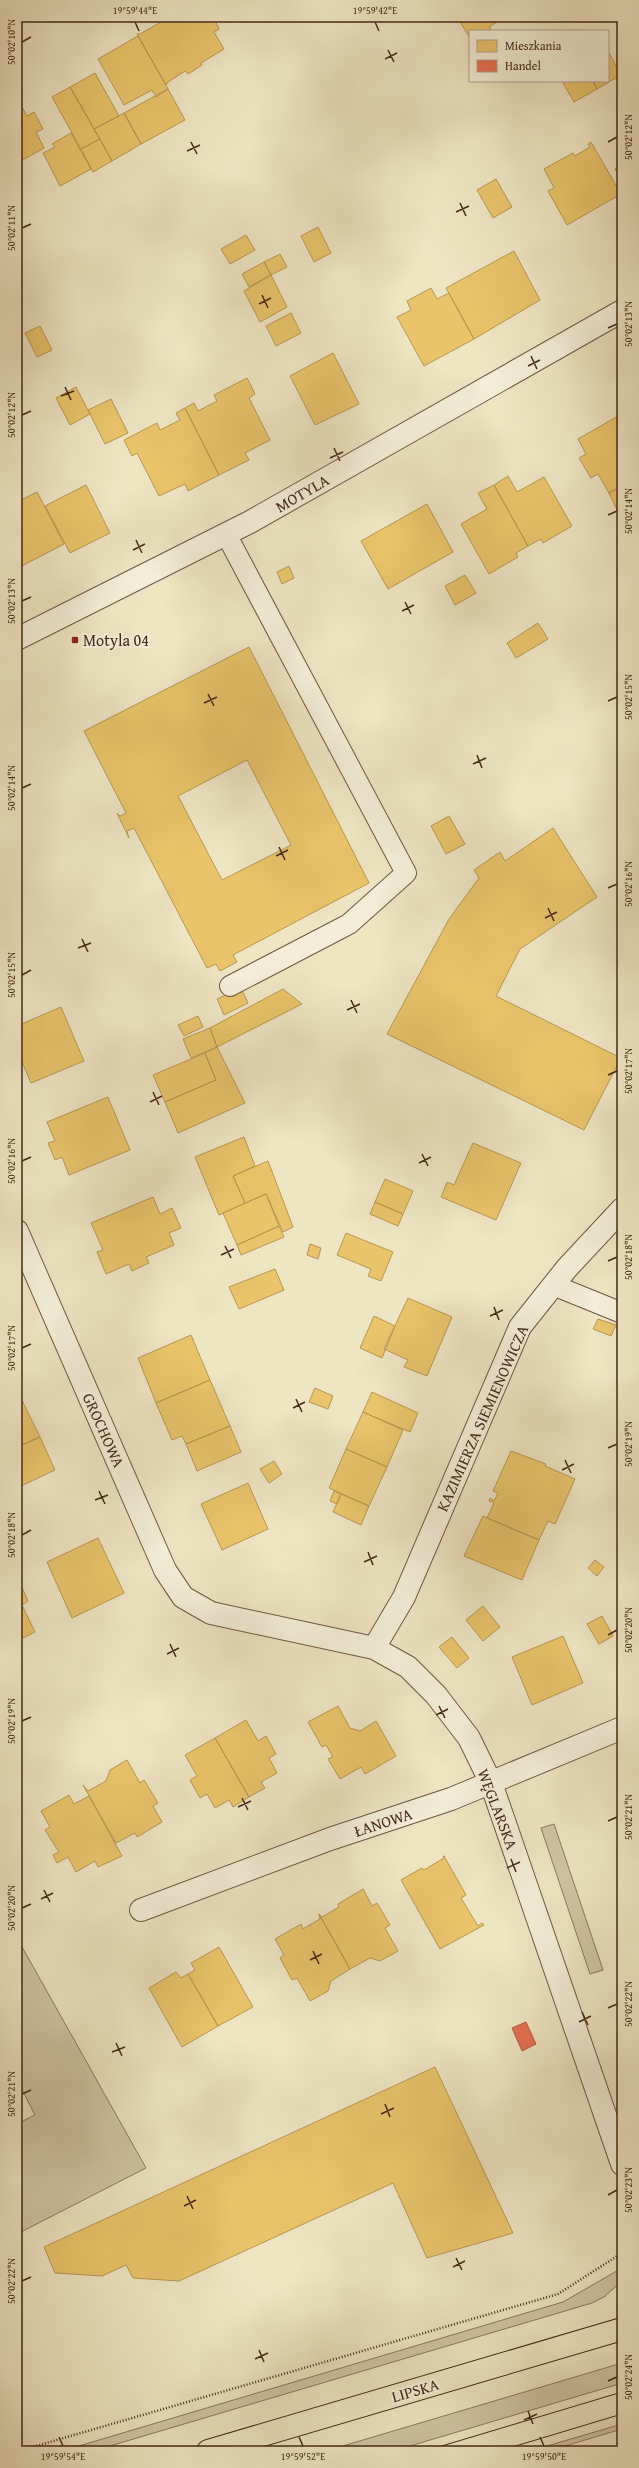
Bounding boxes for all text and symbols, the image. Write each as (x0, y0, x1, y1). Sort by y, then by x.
text: 19°59'44"E (113, 3, 157, 18)
text: 19°59'42"E (353, 3, 397, 18)
text: 50°02'10"N (4, 19, 19, 65)
legend (469, 30, 609, 82)
text: Mieszkania (505, 37, 562, 54)
text: Handel (505, 57, 541, 74)
text: 50°02'12"N (621, 114, 636, 160)
text: 50°02'11"N (4, 205, 19, 251)
text: 50°02'13"N (621, 301, 636, 347)
text: 50°02'12"N (4, 392, 19, 438)
street label: MOTYLA (270, 468, 334, 518)
text: 50°02'14"N (621, 488, 636, 534)
text: 50°02'13"N (4, 578, 19, 624)
place label: Motyla 04 (83, 628, 149, 652)
marker: Motyla 04 (70, 635, 80, 645)
text: 50°02'15"N (621, 674, 636, 720)
text: 50°02'14"N (4, 765, 19, 811)
text: 50°02'16"N (621, 861, 636, 907)
text: 50°02'15"N (4, 952, 19, 998)
text: 50°02'17"N (621, 1048, 636, 1094)
text: 50°02'16"N (4, 1138, 19, 1184)
text: 50°02'18"N (621, 1234, 636, 1280)
street label: KAZIMIERZA SIEMIENOWICZA (430, 1321, 534, 1515)
text: 50°02'17"N (4, 1325, 19, 1371)
street label: GROCHOWA (77, 1389, 131, 1471)
text: 50°02'19"N (621, 1421, 636, 1467)
text: 50°02'18"N (4, 1512, 19, 1558)
text: 50°02'20"N (621, 1607, 636, 1653)
text: 50°02'19"N (4, 1698, 19, 1744)
street label: WĘGLARSKA (472, 1765, 525, 1853)
text: 50°02'21"N (621, 1794, 636, 1840)
street label: ŁANOWA (351, 1801, 415, 1843)
text: 50°02'20"N (4, 1885, 19, 1931)
text: 50°02'22"N (621, 1981, 636, 2027)
text: 50°02'21"N (4, 2071, 19, 2117)
text: 50°02'23"N (621, 2167, 636, 2213)
text: 50°02'22"N (4, 2258, 19, 2304)
text: 50°02'24"N (621, 2354, 636, 2400)
street label: LIPSKA (388, 2372, 442, 2408)
text: 19°59'54"E (41, 2449, 85, 2464)
text: 19°59'52"E (281, 2449, 325, 2464)
text: 19°59'50"E (522, 2449, 566, 2464)

